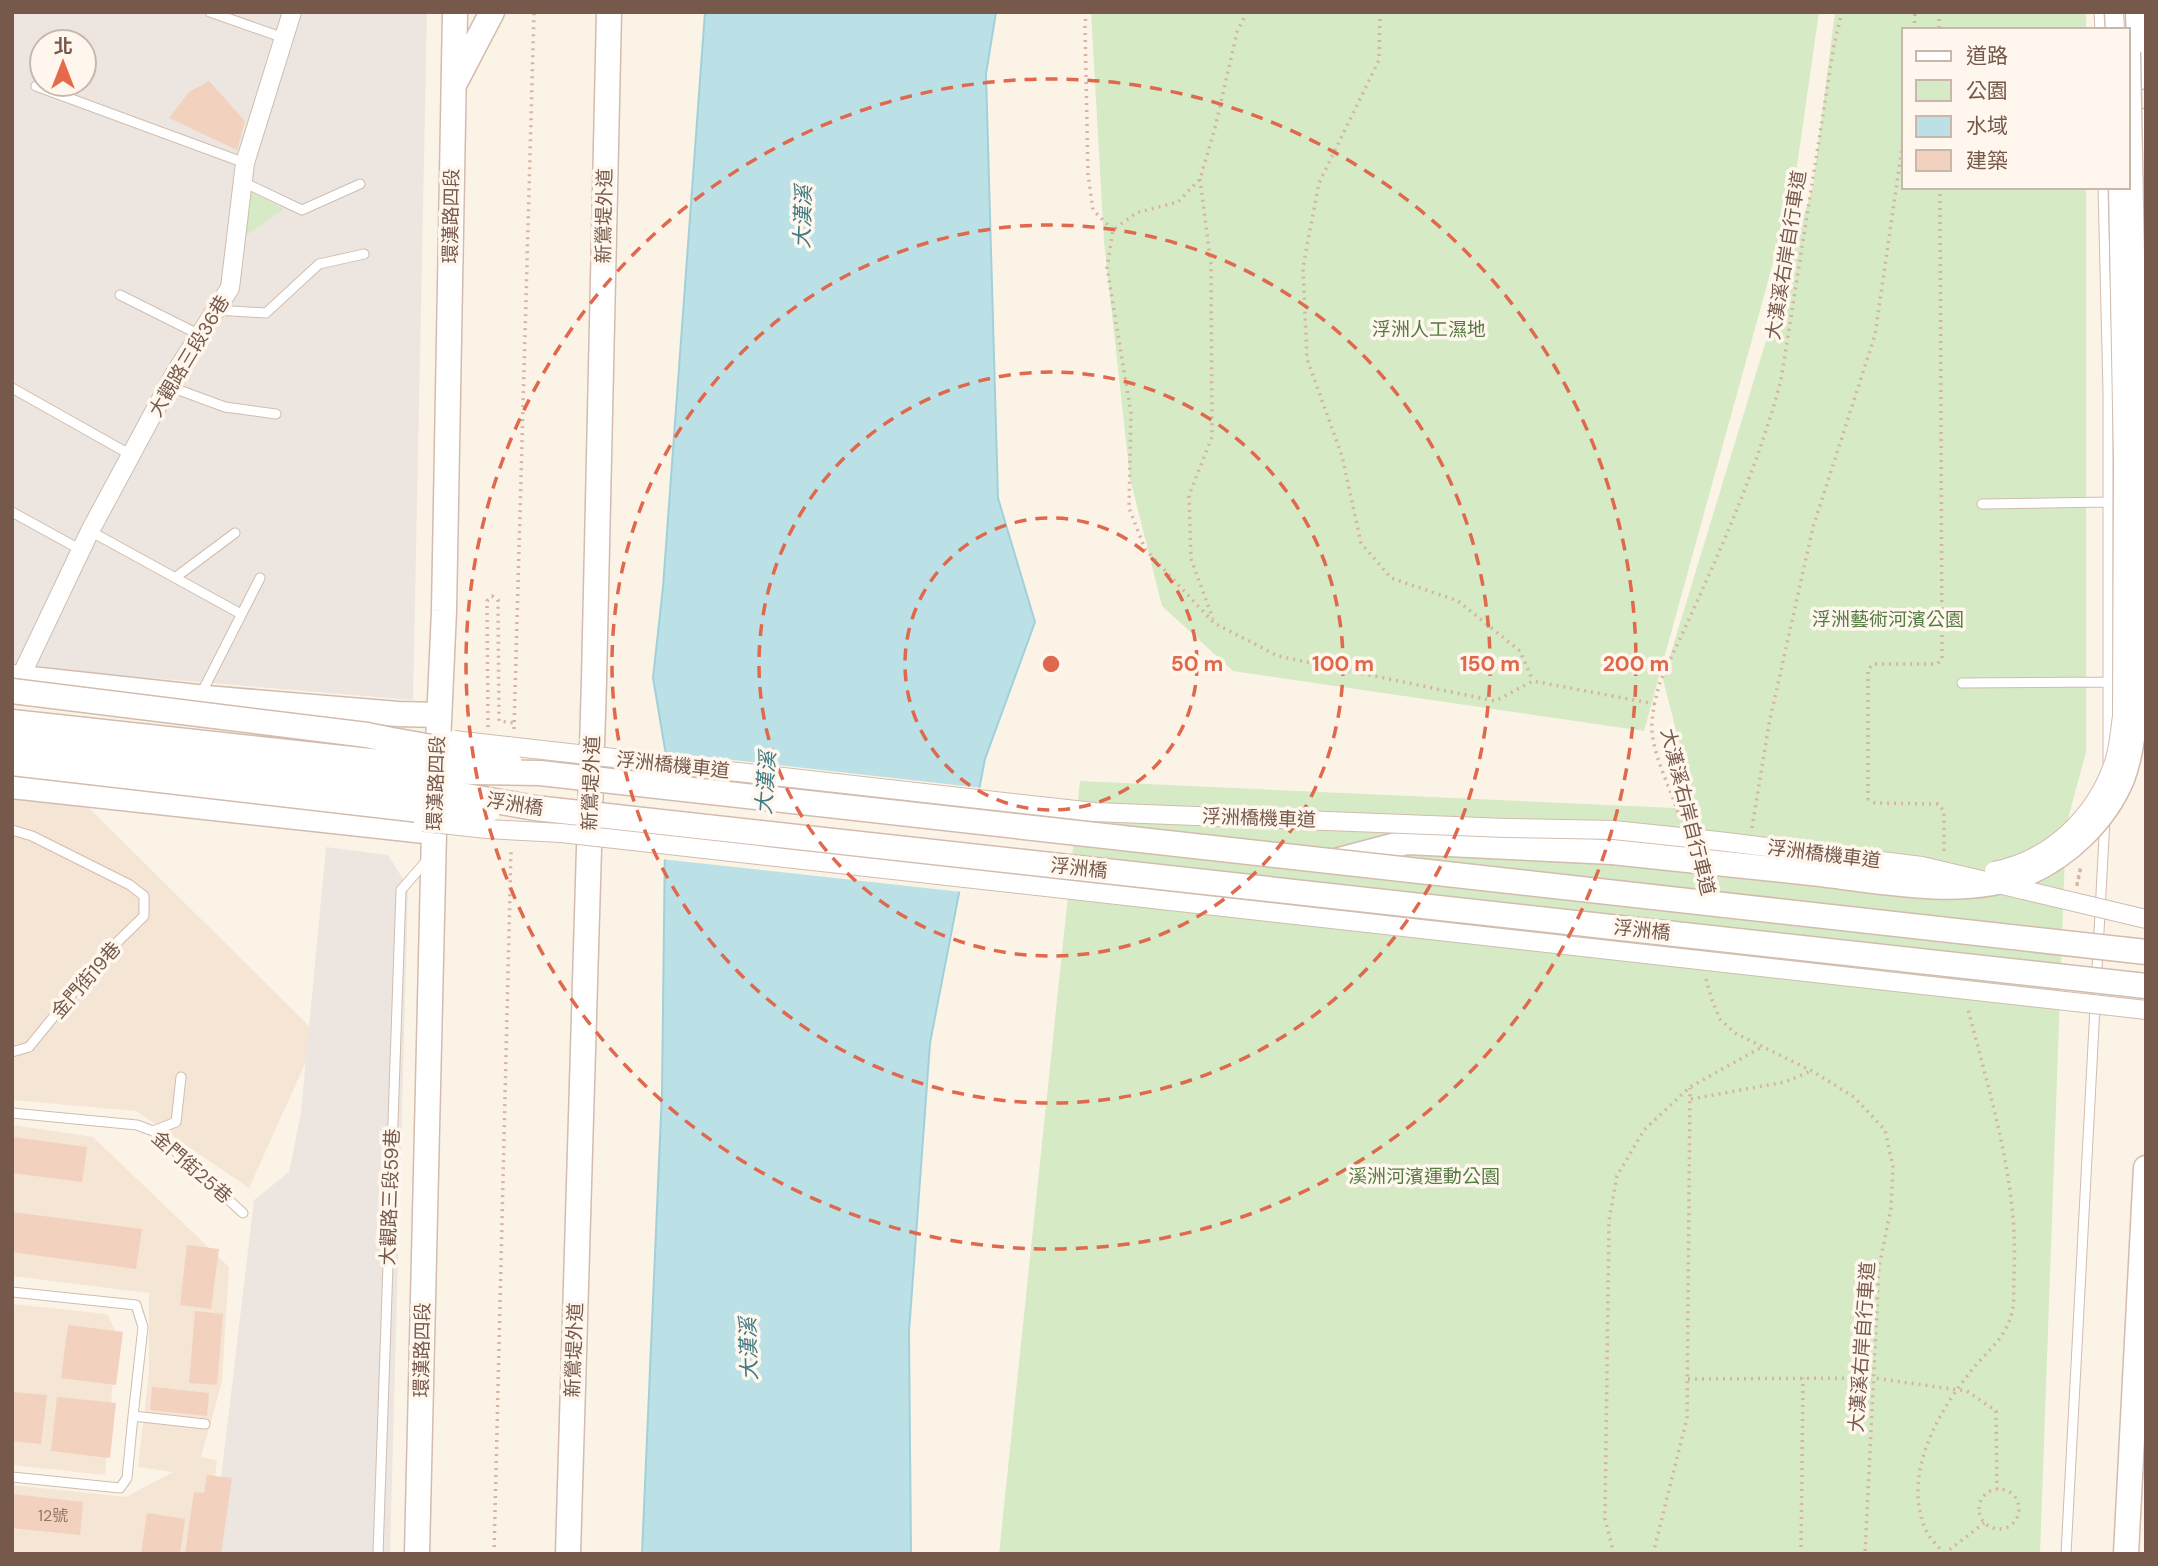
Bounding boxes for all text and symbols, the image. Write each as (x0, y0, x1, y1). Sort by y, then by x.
north arrow (28, 28, 98, 98)
legend (1902, 28, 2130, 189)
text: 北 (53, 34, 73, 59)
text: 道路 (1966, 42, 2008, 70)
text: 公園 (1966, 77, 2008, 105)
text: 水域 (1966, 112, 2008, 140)
text: 建築 (1966, 147, 2008, 175)
street label: 環漢路四段 (438, 168, 464, 264)
street label: 新鶯堤外道 (591, 168, 617, 264)
street label: 大漢溪右岸自行車道 (1760, 169, 1812, 341)
water label: 大漢溪 (788, 182, 818, 249)
street label: 大觀路三段36巷 (143, 291, 235, 421)
park label: 浮洲人工濕地 (1372, 317, 1486, 342)
park label: 浮洲藝術河濱公園 (1812, 607, 1964, 632)
text: 50 m (1171, 650, 1223, 678)
text: 100 m (1312, 650, 1374, 678)
text: 150 m (1460, 650, 1520, 678)
text: 200 m (1603, 650, 1669, 678)
centre of rings (1039, 652, 1063, 676)
street label: 大漢溪右岸自行車道 (1655, 726, 1721, 898)
street label: 環漢路四段 (422, 735, 450, 831)
street label: 新鶯堤外道 (577, 735, 605, 831)
street label: 浮洲橋機車道 (615, 747, 731, 783)
water label: 大漢溪 (750, 748, 782, 815)
street label: 浮洲橋 (485, 787, 545, 821)
street label: 浮洲橋機車道 (1202, 804, 1316, 832)
street label: 浮洲橋機車道 (1766, 835, 1882, 873)
street label: 浮洲橋 (1049, 853, 1109, 883)
street label: 浮洲橋 (1612, 915, 1672, 945)
street label: 金門街19巷 (46, 936, 126, 1024)
street label: 金門街25巷 (147, 1125, 237, 1209)
street label: 大觀路三段59巷 (375, 1128, 405, 1266)
park label: 溪洲河濱運動公園 (1348, 1164, 1500, 1189)
street label: 大漢溪右岸自行車道 (1844, 1261, 1880, 1433)
street label: 環漢路四段 (409, 1302, 435, 1398)
street label: 新鶯堤外道 (560, 1302, 588, 1398)
water label: 大漢溪 (734, 1314, 764, 1381)
house number: 12號 (38, 1505, 68, 1526)

